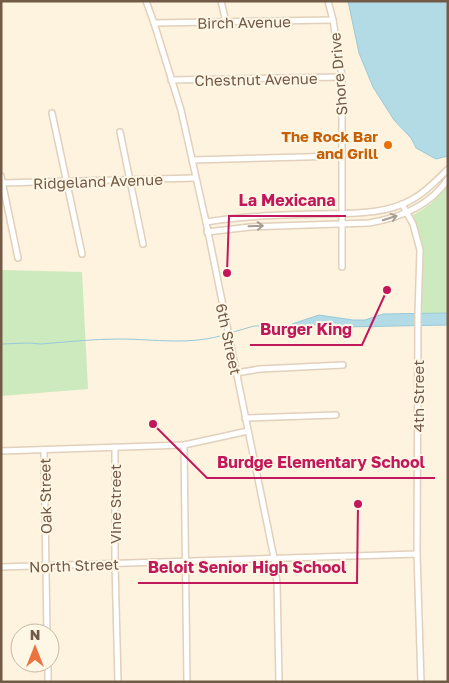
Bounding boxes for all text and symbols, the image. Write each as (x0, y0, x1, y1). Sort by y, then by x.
street label: Birch Avenue (197, 12, 291, 32)
street label: Shore Drive (325, 32, 351, 116)
street label: Chestnut Avenue (194, 69, 318, 89)
place label: The Rock Bar and Grill (281, 127, 378, 162)
marker: The Rock Bar and Grill (382, 139, 394, 151)
street label: Ridgeland Avenue (33, 170, 163, 192)
callout: La Mexicana (229, 185, 346, 216)
text: La Mexicana (238, 190, 336, 210)
one-way arrow (382, 213, 398, 222)
one-way arrow (247, 222, 263, 231)
street label: 6th Street (213, 302, 245, 376)
callout: Burger King (250, 314, 362, 345)
text: Burger King (260, 319, 352, 339)
street label: 4th Street (409, 360, 427, 432)
callout: Burdge Elementary School (207, 447, 435, 478)
text: Burdge Elementary School (217, 452, 426, 472)
street label: Oak Street (35, 458, 55, 534)
street label: Vine Street (106, 464, 124, 544)
callout: Beloit Senior High School (138, 552, 357, 583)
street label: North Street (29, 554, 119, 576)
text: Beloit Senior High School (148, 557, 347, 577)
north arrow (10, 623, 60, 673)
text: N (30, 626, 40, 643)

